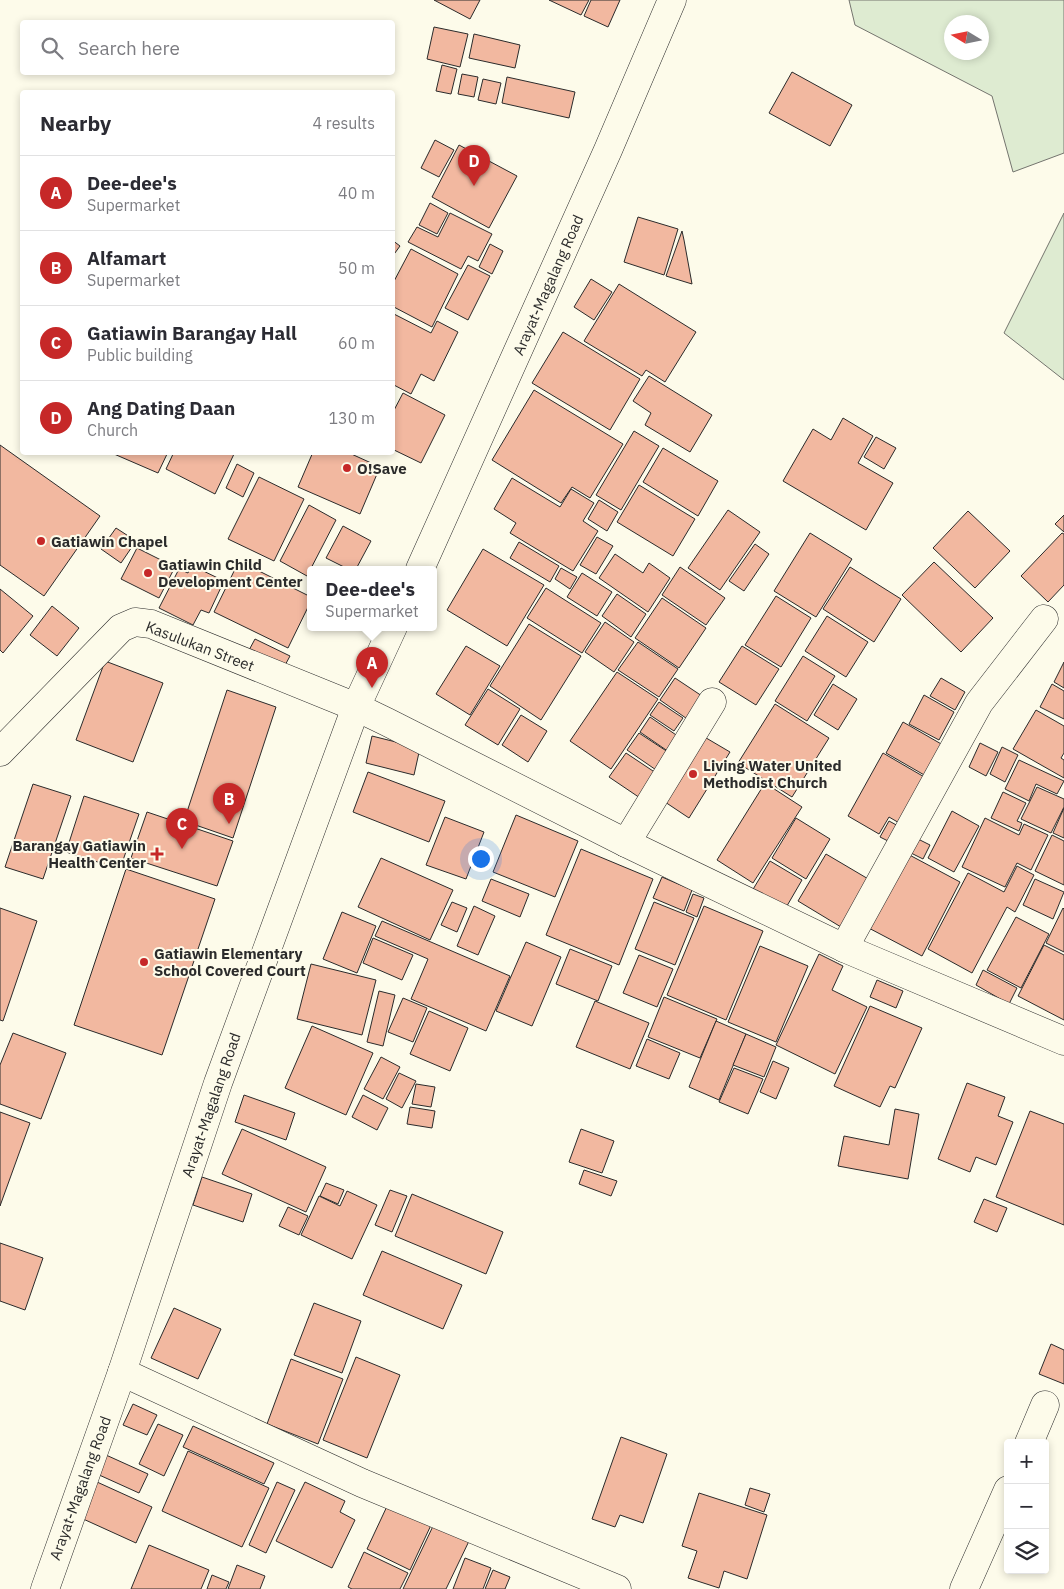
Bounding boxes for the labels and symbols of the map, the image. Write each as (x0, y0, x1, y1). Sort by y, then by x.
north arrow (944, 15, 989, 60)
pin: D (458, 145, 490, 186)
street label: Arayat-Magalang Road (508, 212, 588, 358)
place label: O!Save (357, 459, 407, 478)
marker: O!Save (341, 462, 353, 474)
place label: Gatiawin Chapel (51, 532, 168, 551)
marker: Gatiawin Chapel (35, 535, 47, 547)
place label: Gatiawin Child Development Center (158, 555, 303, 591)
marker: Gatiawin Child Development Center (142, 567, 154, 579)
street label: Kasulukan Street (143, 617, 257, 675)
pin: A (356, 647, 388, 688)
place label: Living Water United Methodist Church (703, 756, 842, 792)
marker: Living Water United Methodist Church (687, 768, 699, 780)
pin: B (213, 783, 245, 824)
pin: C (166, 808, 198, 849)
place label: Barangay Gatiawin Health Center (12, 836, 146, 872)
your location (468, 846, 494, 872)
marker: Barangay Gatiawin Health Center (150, 847, 164, 861)
place label: Gatiawin Elementary School Covered Court (154, 944, 306, 980)
marker: Gatiawin Elementary School Covered Court (138, 956, 150, 968)
street label: Arayat-Magalang Road (177, 1030, 245, 1180)
street label: Arayat-Magalang Road (45, 1413, 115, 1563)

